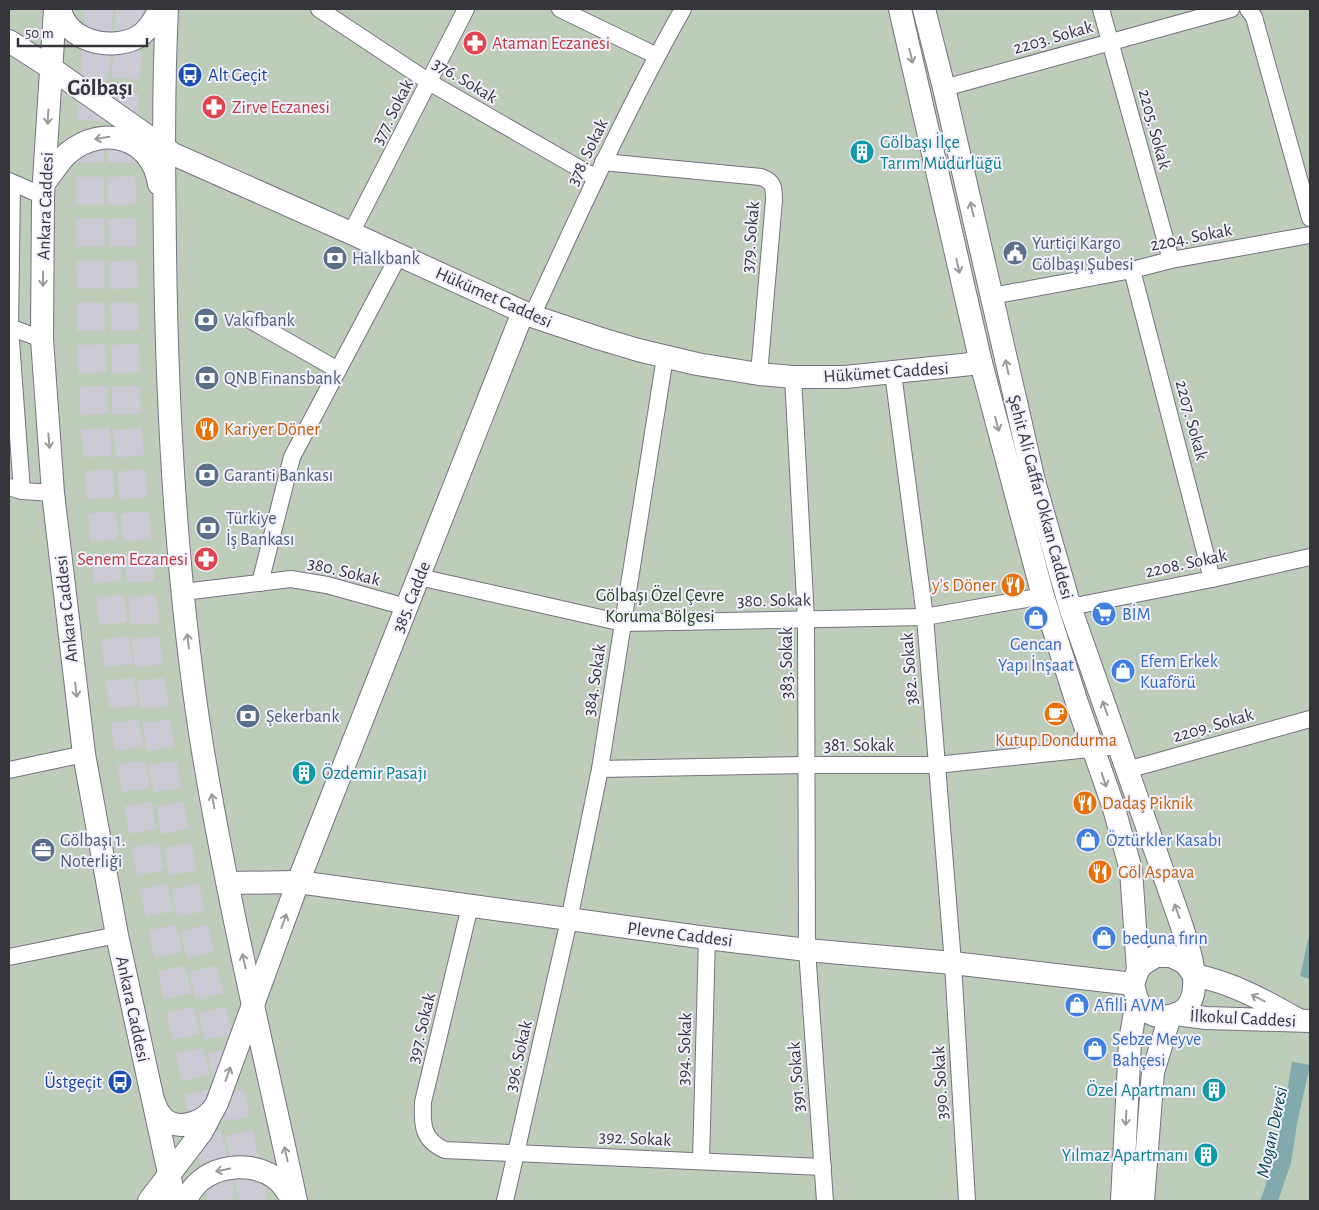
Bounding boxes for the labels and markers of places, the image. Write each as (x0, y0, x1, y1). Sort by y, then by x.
pharmacy icon: Ataman Eczanesi (462, 30, 488, 56)
place label: Ataman Eczanesi (492, 35, 610, 53)
bus stop icon: Alt Geçit (177, 62, 203, 88)
place label: Alt Geçit (208, 67, 268, 85)
pharmacy icon: Zirve Eczanesi (201, 94, 227, 120)
place label: Zirve Eczanesi (232, 99, 330, 117)
place label: Gölbaşı İlçe Tarım Müdürlüğü (880, 132, 1002, 173)
building icon: Gölbaşı İlçe Tarım Müdürlüğü (849, 139, 875, 165)
place label: Yurtiçi Kargo Gölbaşı Şubesi (1032, 235, 1134, 274)
public building icon: Yurtiçi Kargo Gölbaşı Şubesi (1002, 240, 1028, 266)
bank icon: Halkbank (322, 245, 348, 271)
place label: Halkbank (352, 250, 421, 268)
bank icon: Vakıfbank (193, 307, 219, 333)
place label: Vakıfbank (224, 312, 296, 330)
bank icon: QNB Finansbank (194, 365, 220, 391)
place label: QNB Finansbank (224, 370, 342, 388)
restaurant icon: Kariyer Döner (194, 416, 220, 442)
place label: Kariyer Döner (224, 421, 320, 439)
bank icon: Garanti Bankası (194, 462, 220, 488)
place label: Garanti Bankası (224, 467, 333, 485)
place label: Türkiye İş Bankası (226, 510, 294, 549)
bank icon: Türkiye İş Bankası (195, 515, 221, 541)
pharmacy icon: Senem Eczanesi (193, 546, 219, 572)
place label: Senem Eczanesi (77, 551, 188, 569)
restaurant icon: y's Döner (1000, 572, 1026, 598)
place label: y's Döner (931, 577, 996, 595)
supermarket icon: BİM (1091, 601, 1117, 627)
place label: BİM (1122, 604, 1151, 624)
shop icon: Gencan Yapı İnşaat (1023, 605, 1049, 631)
place label: Gencan Yapı İnşaat (998, 636, 1074, 675)
place label: Efem Erkek Kuaförü (1140, 653, 1219, 692)
shop icon: Efem Erkek Kuaförü (1110, 658, 1136, 684)
cafe icon: Kutup Dondurma (1043, 701, 1069, 727)
bank icon: Şekerbank (235, 703, 261, 729)
place label: Şekerbank (266, 708, 340, 726)
place label: Kutup Dondurma (995, 732, 1117, 750)
building icon: Özdemir Pasajı (291, 760, 317, 786)
place label: Özdemir Pasajı (322, 763, 427, 783)
restaurant icon: Dadaş Piknik (1072, 790, 1098, 816)
place label: Dadaş Piknik (1102, 795, 1194, 813)
shop icon: Öztürkler Kasabı (1075, 827, 1101, 853)
place label: Öztürkler Kasabı (1106, 830, 1222, 850)
place label: Gölbaşı 1. Noterliği (60, 832, 126, 871)
office icon: Gölbaşı 1. Noterliği (30, 837, 56, 863)
restaurant icon: Göl Aspava (1087, 859, 1113, 885)
place label: Göl Aspava (1118, 864, 1195, 882)
shop icon: beduna fırın (1091, 925, 1117, 951)
place label: beduna fırın (1122, 930, 1208, 948)
shop icon: Afilli AVM (1064, 992, 1090, 1018)
place label: Afilli AVM (1094, 997, 1165, 1015)
place label: Sebze Meyve Bahçesi (1112, 1031, 1201, 1070)
shop icon: Sebze Meyve Bahçesi (1082, 1036, 1108, 1062)
bus stop icon: Üstgeçit (107, 1069, 133, 1095)
place label: Üstgeçit (45, 1072, 102, 1092)
building icon: Özel Apartmanı (1201, 1077, 1227, 1103)
place label: Özel Apartmanı (1087, 1080, 1196, 1100)
building icon: Yılmaz Apartmanı (1193, 1142, 1219, 1168)
place label: Yılmaz Apartmanı (1062, 1147, 1188, 1165)

